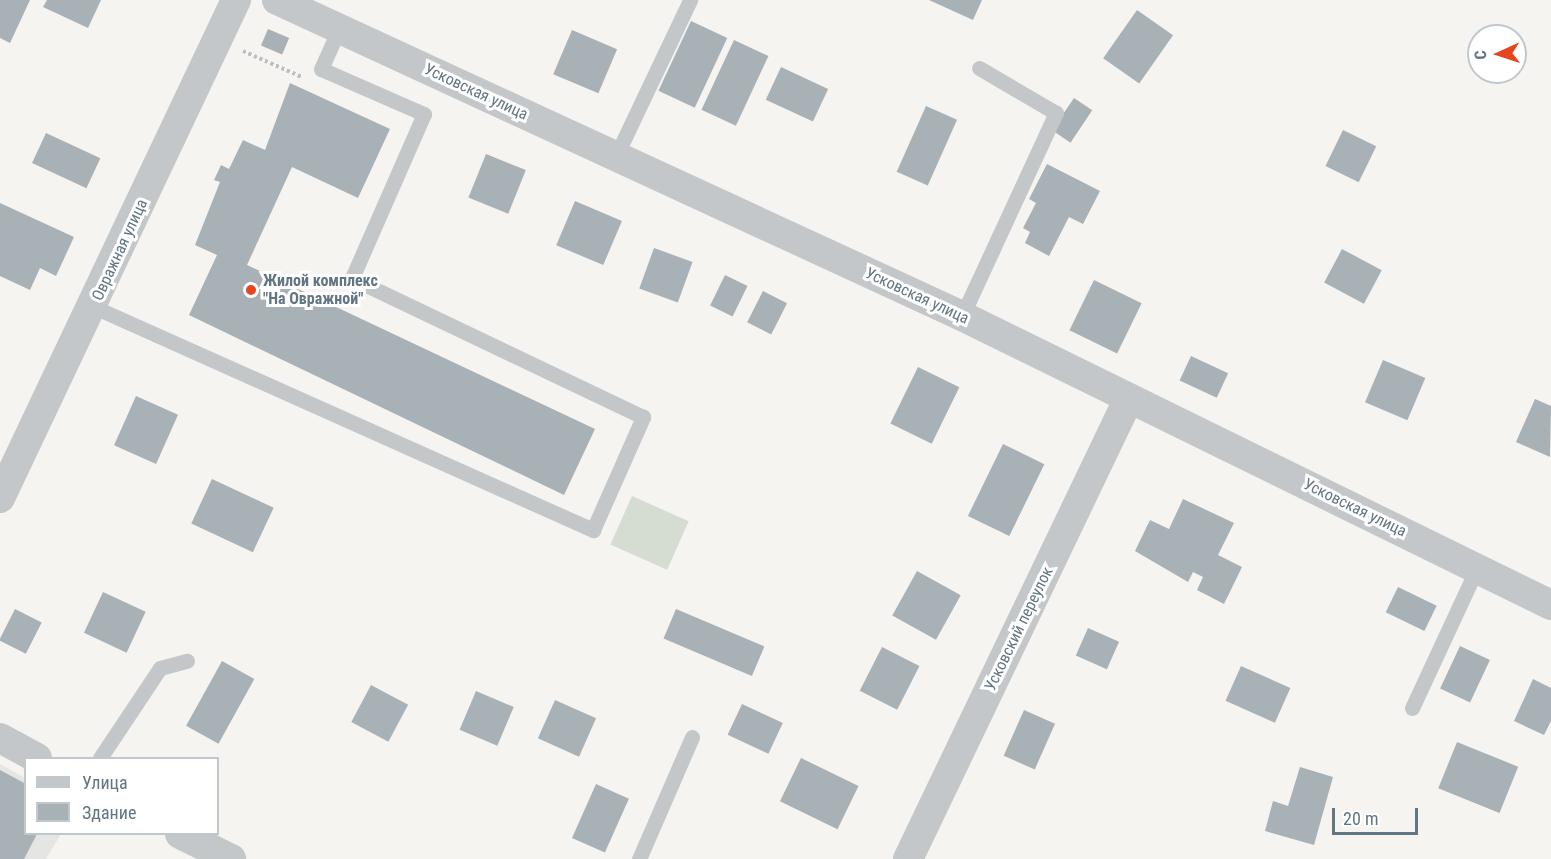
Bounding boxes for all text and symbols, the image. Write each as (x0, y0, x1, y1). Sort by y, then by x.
north arrow (1467, 24, 1527, 84)
text: С (1471, 50, 1490, 60)
street label: Усковская улица (421, 60, 531, 124)
street label: Овражная улица (88, 196, 152, 304)
street label: Усковская улица (862, 264, 972, 328)
place label: Жилой комплекс "На Овражной" (263, 271, 378, 309)
marker: Жилой комплекс "На Овражной" (244, 283, 258, 297)
street label: Усковская улица (1300, 475, 1410, 541)
street label: Усковский переулок (981, 564, 1057, 694)
legend (24, 757, 219, 835)
text: Улица (82, 772, 128, 793)
scale bar (1335, 796, 1420, 834)
text: Здание (82, 802, 136, 823)
text: 20 m (1343, 808, 1378, 829)

